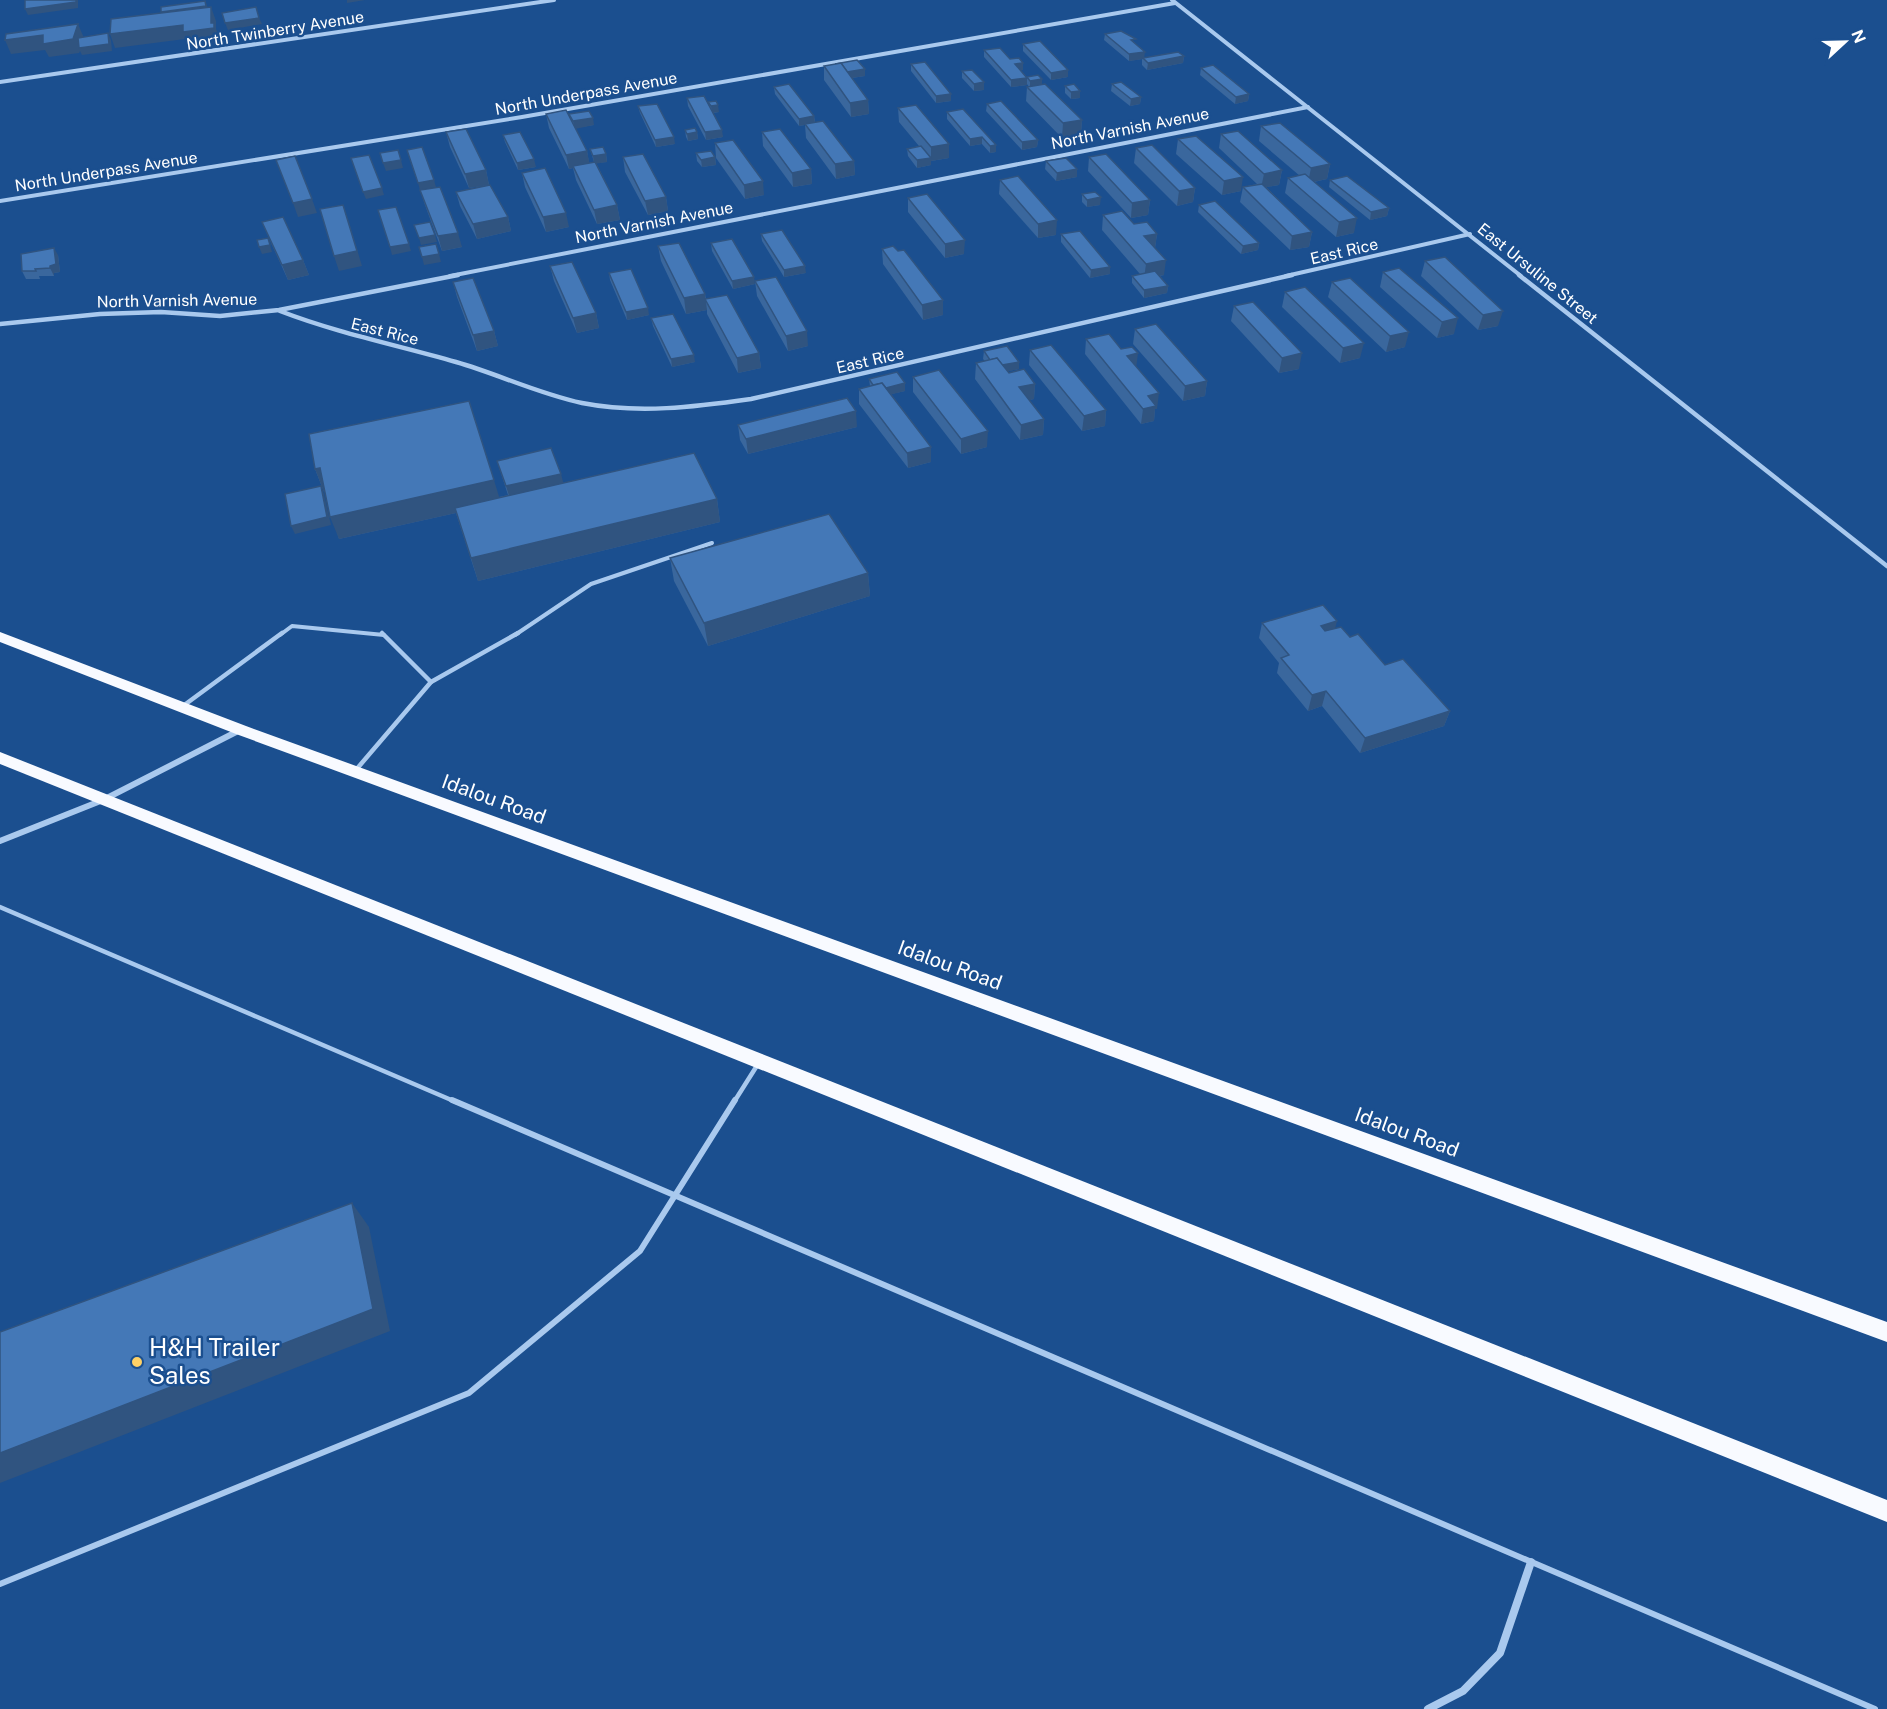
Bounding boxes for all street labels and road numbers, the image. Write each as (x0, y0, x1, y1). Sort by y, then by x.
street label: North Twinberry Avenue (185, 7, 365, 54)
street label: North Underpass Avenue (493, 68, 679, 119)
street label: North Varnish Avenue (1049, 104, 1211, 153)
street label: North Underpass Avenue (13, 148, 199, 195)
street label: North Varnish Avenue (573, 198, 735, 247)
street label: East Ursuline Street (1474, 219, 1602, 328)
street label: East Rice (1308, 234, 1380, 269)
street label: North Varnish Avenue (97, 290, 257, 311)
street label: East Rice (349, 314, 421, 349)
street label: East Rice (834, 343, 906, 378)
street label: Idalou Road (439, 769, 549, 829)
street label: Idalou Road (895, 935, 1005, 995)
street label: Idalou Road (1352, 1102, 1462, 1162)

